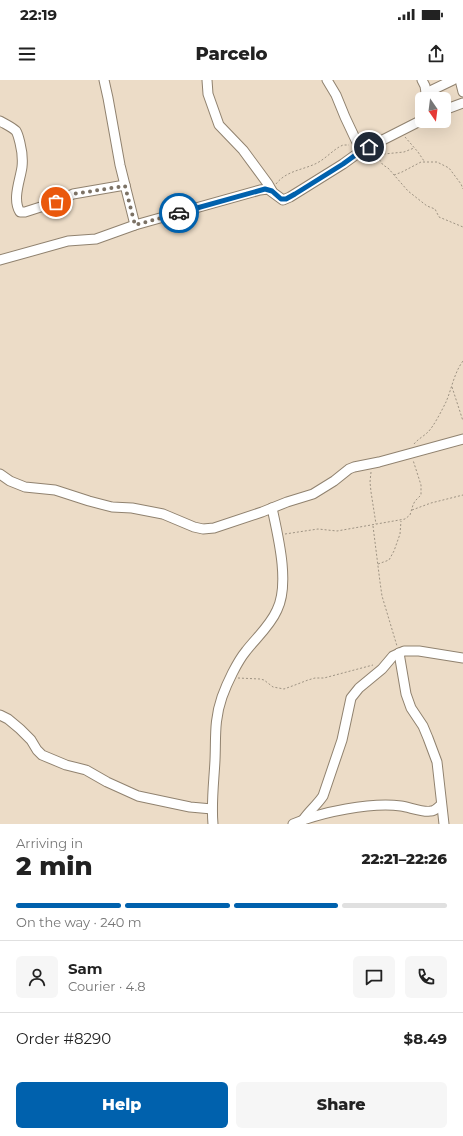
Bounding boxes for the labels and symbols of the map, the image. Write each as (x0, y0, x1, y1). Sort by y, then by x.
north arrow (415, 92, 451, 128)
pin (352, 130, 386, 164)
pin (39, 185, 73, 219)
courier (159, 193, 199, 233)

